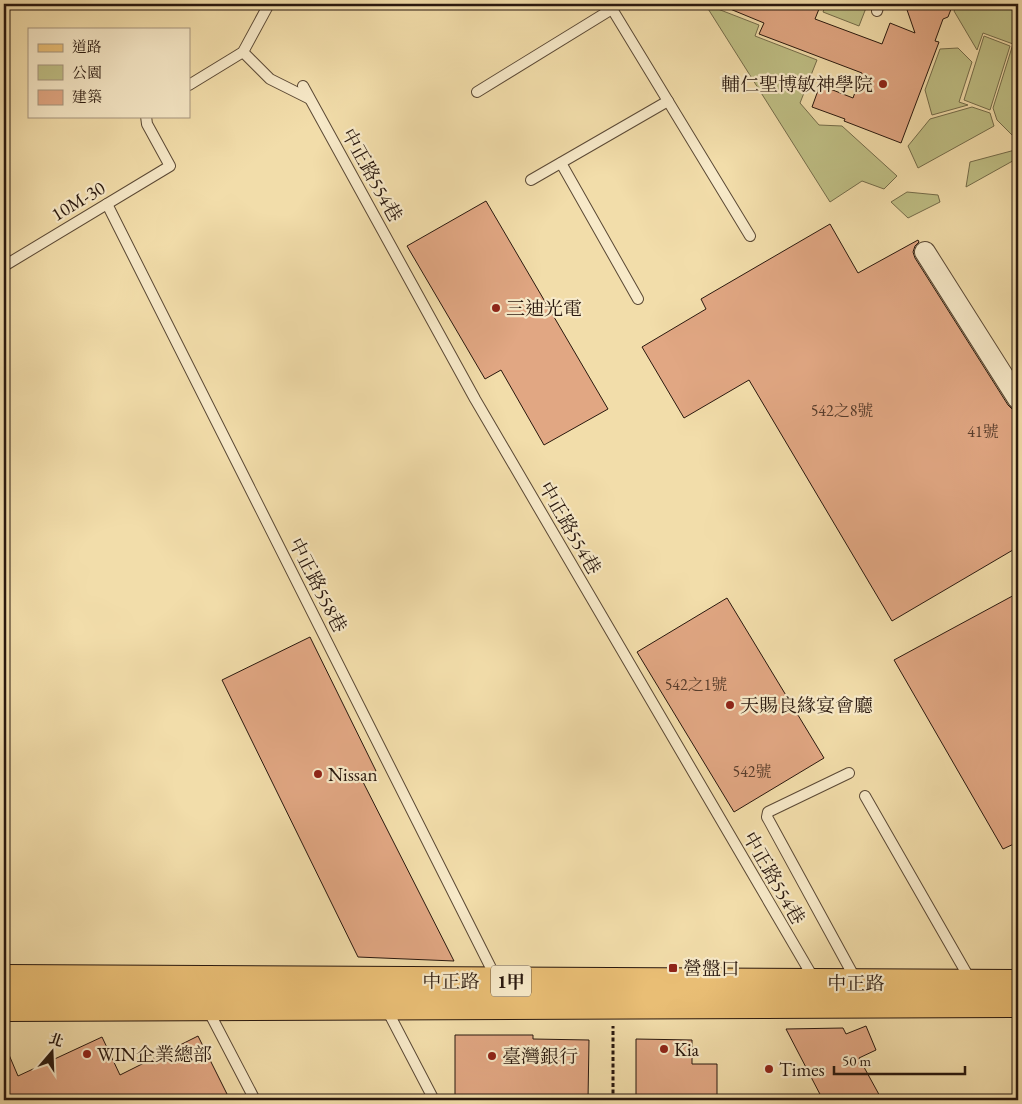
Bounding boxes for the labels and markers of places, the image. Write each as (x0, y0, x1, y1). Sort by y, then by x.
place label: 輔仁聖博敏神學院 (721, 72, 873, 97)
marker: 輔仁聖博敏神學院 (877, 78, 889, 90)
place label: 三迪光電 (506, 296, 582, 321)
marker: 三迪光電 (490, 302, 502, 314)
place label: 天賜良緣宴會廳 (740, 693, 873, 718)
marker: 天賜良緣宴會廳 (724, 699, 736, 711)
place label: Nissan (328, 762, 378, 787)
marker: Nissan (312, 768, 324, 780)
place label: 營盤口 (683, 956, 740, 981)
marker: 營盤口 (667, 962, 679, 974)
place label: Kia (674, 1037, 700, 1062)
place label: WIN企業總部 (97, 1042, 212, 1067)
marker: Kia (658, 1043, 670, 1055)
place label: 臺灣銀行 (502, 1044, 578, 1069)
marker: WIN企業總部 (81, 1048, 93, 1060)
marker: 臺灣銀行 (486, 1050, 498, 1062)
place label: Times (779, 1057, 825, 1082)
marker: Times (763, 1063, 775, 1075)

